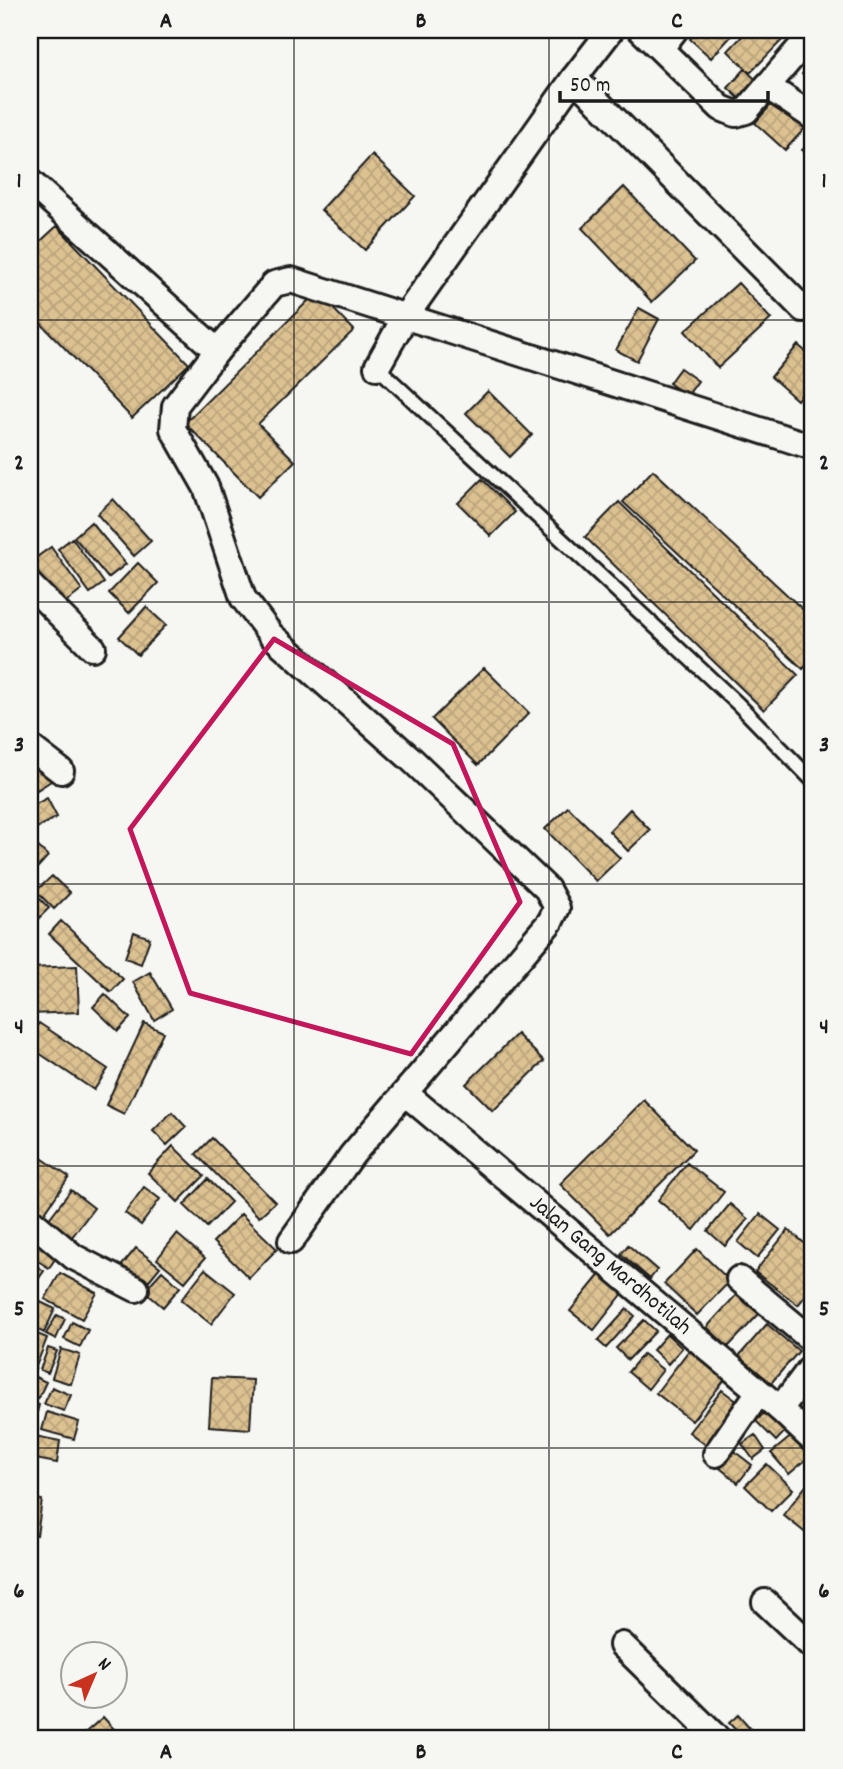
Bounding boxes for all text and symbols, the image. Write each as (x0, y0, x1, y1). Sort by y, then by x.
text: A (160, 6, 172, 39)
text: B (416, 6, 427, 39)
text: C (671, 6, 683, 39)
scale bar (560, 60, 768, 104)
text: 50 m (570, 72, 610, 102)
text: 1 (16, 166, 22, 199)
text: 1 (821, 166, 827, 199)
text: 2 (14, 448, 24, 481)
text: 2 (819, 448, 829, 481)
text: 3 (14, 730, 24, 763)
text: 3 (819, 730, 829, 763)
text: 4 (14, 1012, 24, 1045)
text: 4 (819, 1012, 829, 1045)
street label: Jalan Gang Mardhotilah (521, 1187, 698, 1344)
text: 5 (14, 1294, 24, 1327)
text: 5 (819, 1294, 829, 1327)
text: 6 (13, 1576, 25, 1609)
text: 6 (818, 1576, 830, 1609)
north arrow (60, 1640, 130, 1710)
text: N (91, 1652, 116, 1678)
text: A (160, 1737, 172, 1769)
text: B (416, 1737, 427, 1769)
text: C (671, 1737, 683, 1769)

